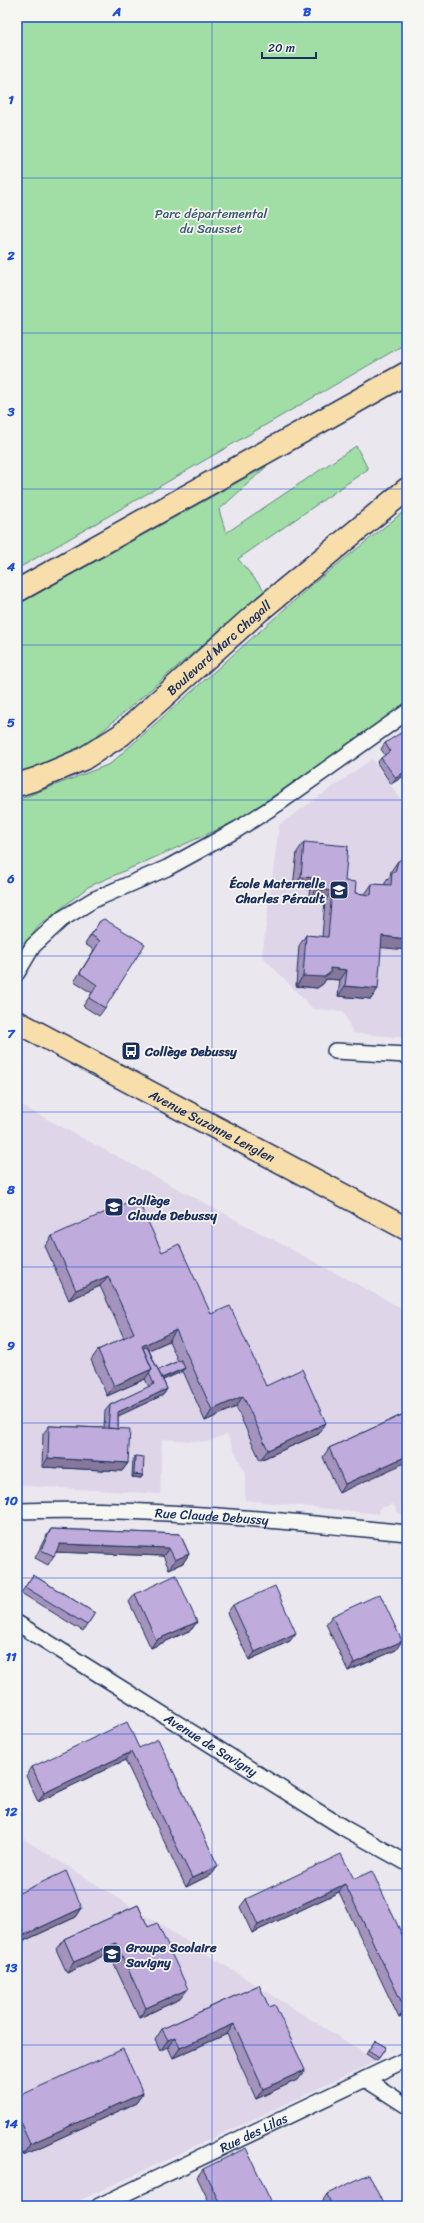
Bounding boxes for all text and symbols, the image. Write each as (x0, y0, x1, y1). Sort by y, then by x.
text: A (112, 0, 121, 23)
text: B (303, 0, 312, 23)
scale bar (262, 34, 316, 60)
text: 20 m (268, 37, 295, 59)
text: 1 (8, 88, 14, 111)
park label: Parc départemental du Sausset (155, 202, 268, 240)
text: 2 (6, 244, 15, 267)
text: 3 (6, 400, 15, 423)
text: 4 (6, 555, 16, 578)
street label: Boulevard Marc Chagall (161, 594, 277, 701)
text: 5 (7, 711, 15, 734)
text: 6 (6, 867, 15, 890)
place label: École Maternelle Charles Pérault (229, 872, 326, 910)
school or university icon: École Maternelle Charles Pérault (328, 879, 350, 901)
text: 7 (7, 1022, 16, 1045)
bus stop icon: Collège Debussy (120, 1040, 142, 1062)
place label: Collège Debussy (144, 1040, 238, 1063)
street label: Avenue Suzanne Lenglen (144, 1083, 279, 1169)
text: 8 (6, 1178, 15, 1201)
place label: Collège Claude Debussy (127, 1189, 217, 1227)
school or university icon: Collège Claude Debussy (103, 1196, 125, 1218)
text: 9 (7, 1334, 15, 1357)
text: 10 (4, 1489, 18, 1512)
street label: Rue Claude Debussy (154, 1501, 270, 1532)
text: 11 (5, 1645, 17, 1668)
street label: Avenue de Savigny (159, 1706, 262, 1783)
text: 12 (4, 1800, 18, 1823)
place label: Groupe Scolaire Savigny (125, 1936, 217, 1974)
school or university icon: Groupe Scolaire Savigny (101, 1943, 123, 1965)
text: 13 (5, 1956, 18, 1979)
street label: Rue des Lilas (216, 2106, 292, 2159)
text: 14 (4, 2112, 19, 2135)

